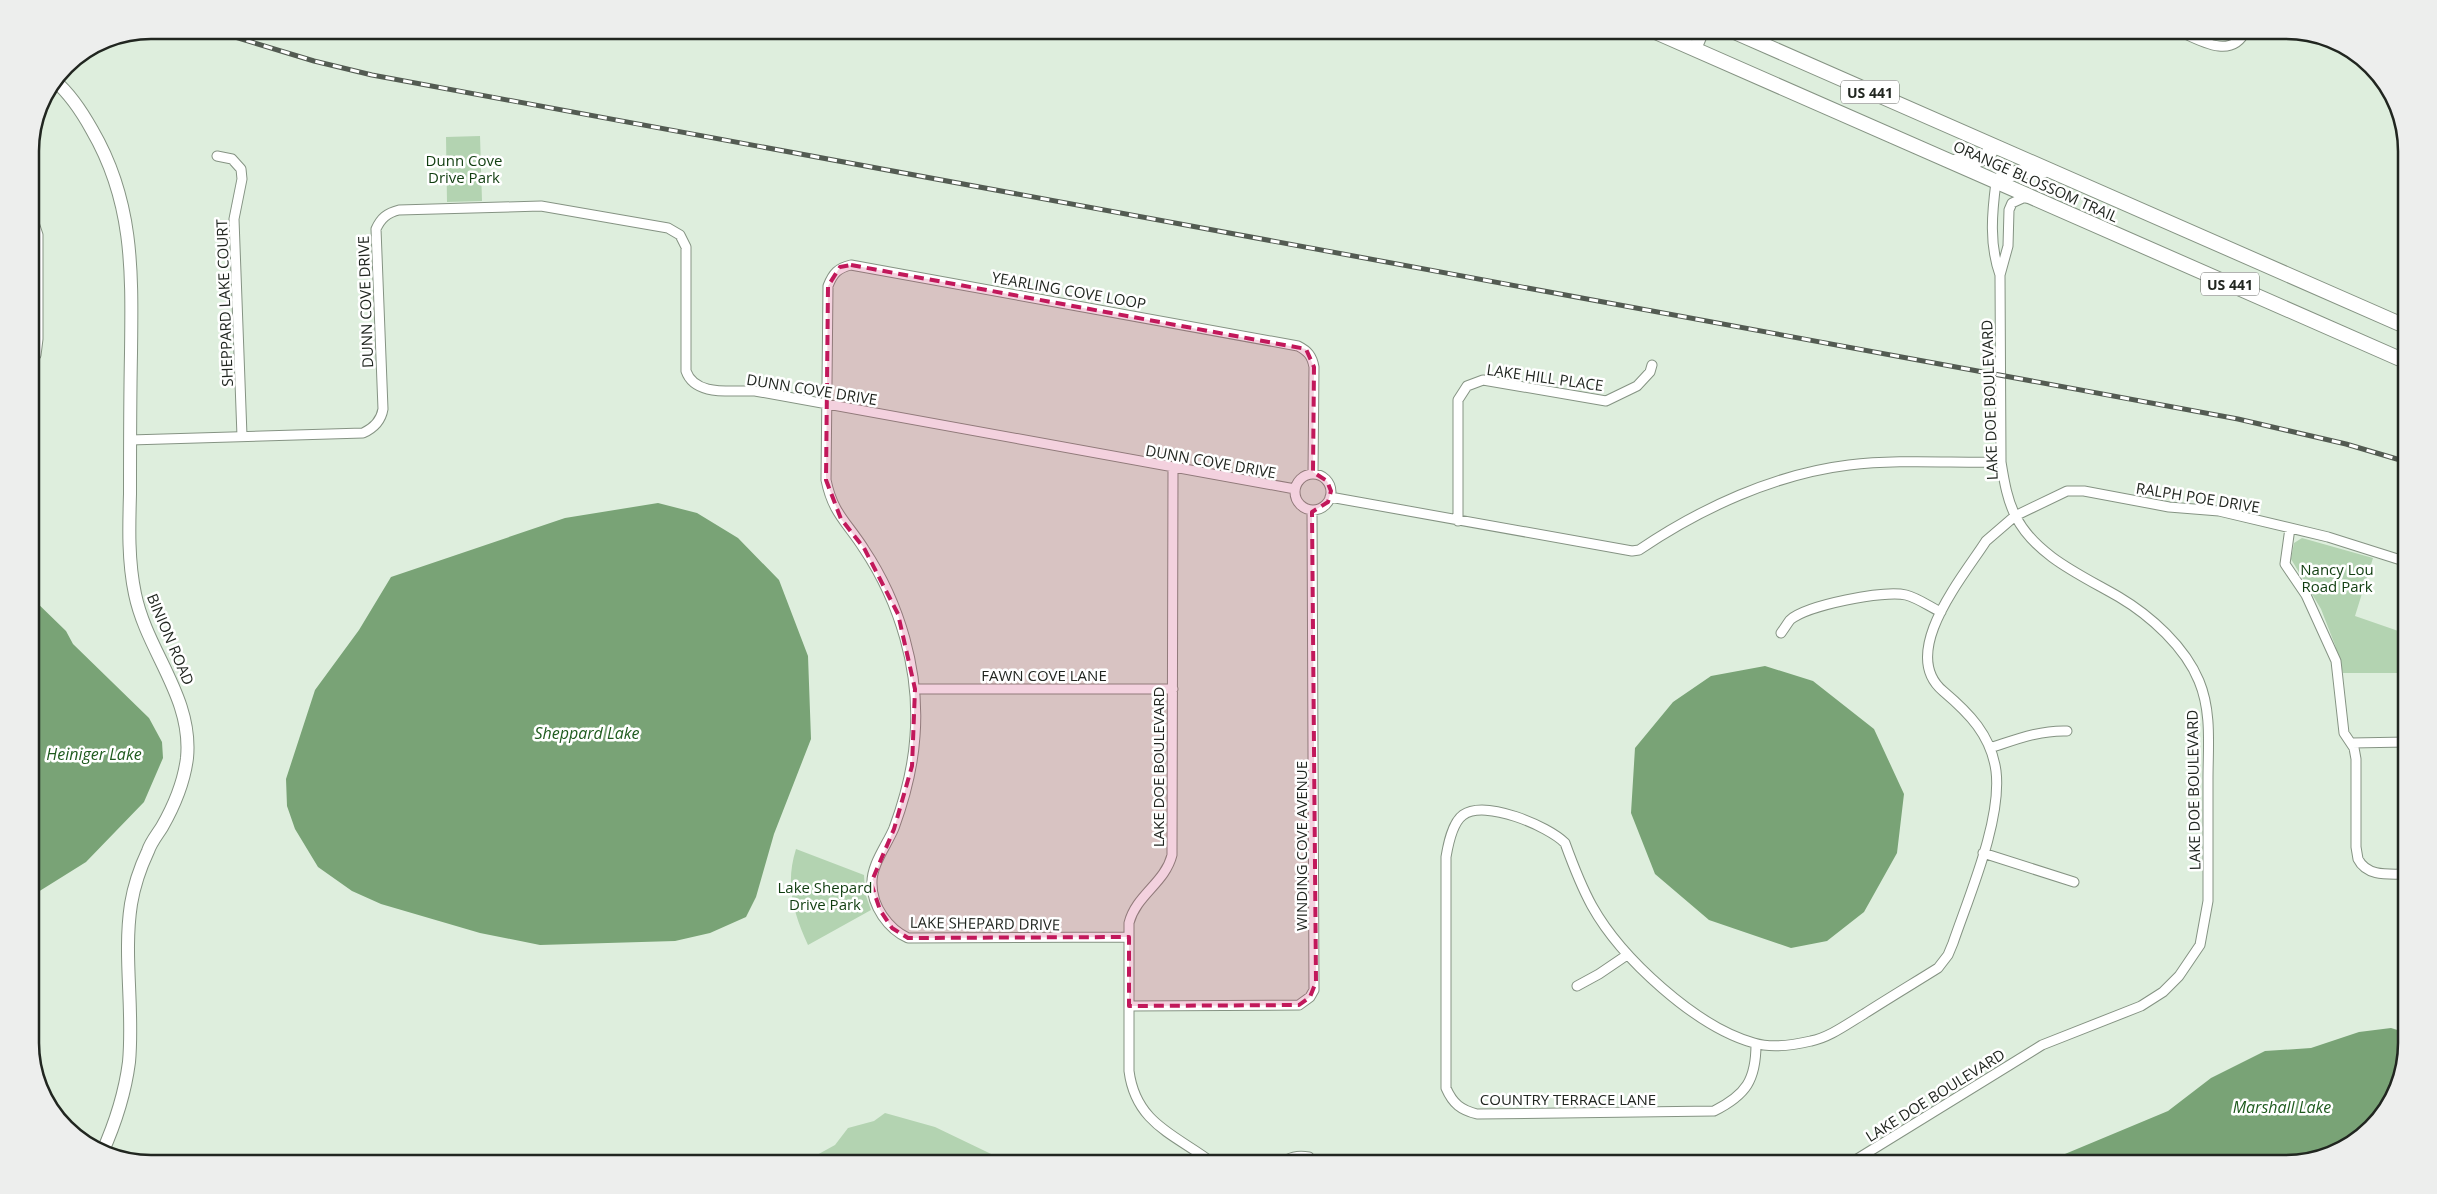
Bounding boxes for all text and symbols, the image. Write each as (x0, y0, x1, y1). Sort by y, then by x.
road number: US 441 (1841, 80, 1899, 104)
street label: ORANGE BLOSSOM TRAIL (1950, 136, 2122, 227)
park label: Dunn Cove Drive Park (426, 150, 502, 187)
street label: SHEPPARD LAKE COURT (211, 218, 237, 387)
street label: DUNN COVE DRIVE (353, 236, 377, 368)
street label: YEARLING COVE LOOP (990, 267, 1148, 313)
road number: US 441 (2201, 272, 2259, 296)
street label: LAKE DOE BOULEVARD (1976, 319, 2002, 481)
street label: LAKE HILL PLACE (1485, 359, 1605, 395)
street label: DUNN COVE DRIVE (745, 369, 879, 409)
street label: DUNN COVE DRIVE (1144, 440, 1278, 482)
street label: RALPH POE DRIVE (2135, 477, 2261, 517)
park label: Nancy Lou Road Park (2300, 559, 2374, 596)
street label: BINION ROAD (143, 590, 199, 688)
street label: FAWN COVE LANE (981, 665, 1107, 685)
street label: LAKE DOE BOULEVARD (1148, 687, 1168, 847)
street label: LAKE DOE BOULEVARD (2182, 710, 2204, 870)
water label: Sheppard Lake (534, 722, 640, 744)
water label: Heiniger Lake (46, 743, 142, 765)
street label: WINDING COVE AVENUE (1291, 761, 1311, 931)
park label: Lake Shepard Drive Park (777, 877, 873, 914)
street label: LAKE SHEPARD DRIVE (910, 912, 1060, 934)
street label: LAKE DOE BOULEVARD (1862, 1044, 2008, 1146)
street label: COUNTRY TERRACE LANE (1480, 1089, 1656, 1109)
water label: Marshall Lake (2233, 1096, 2331, 1118)

